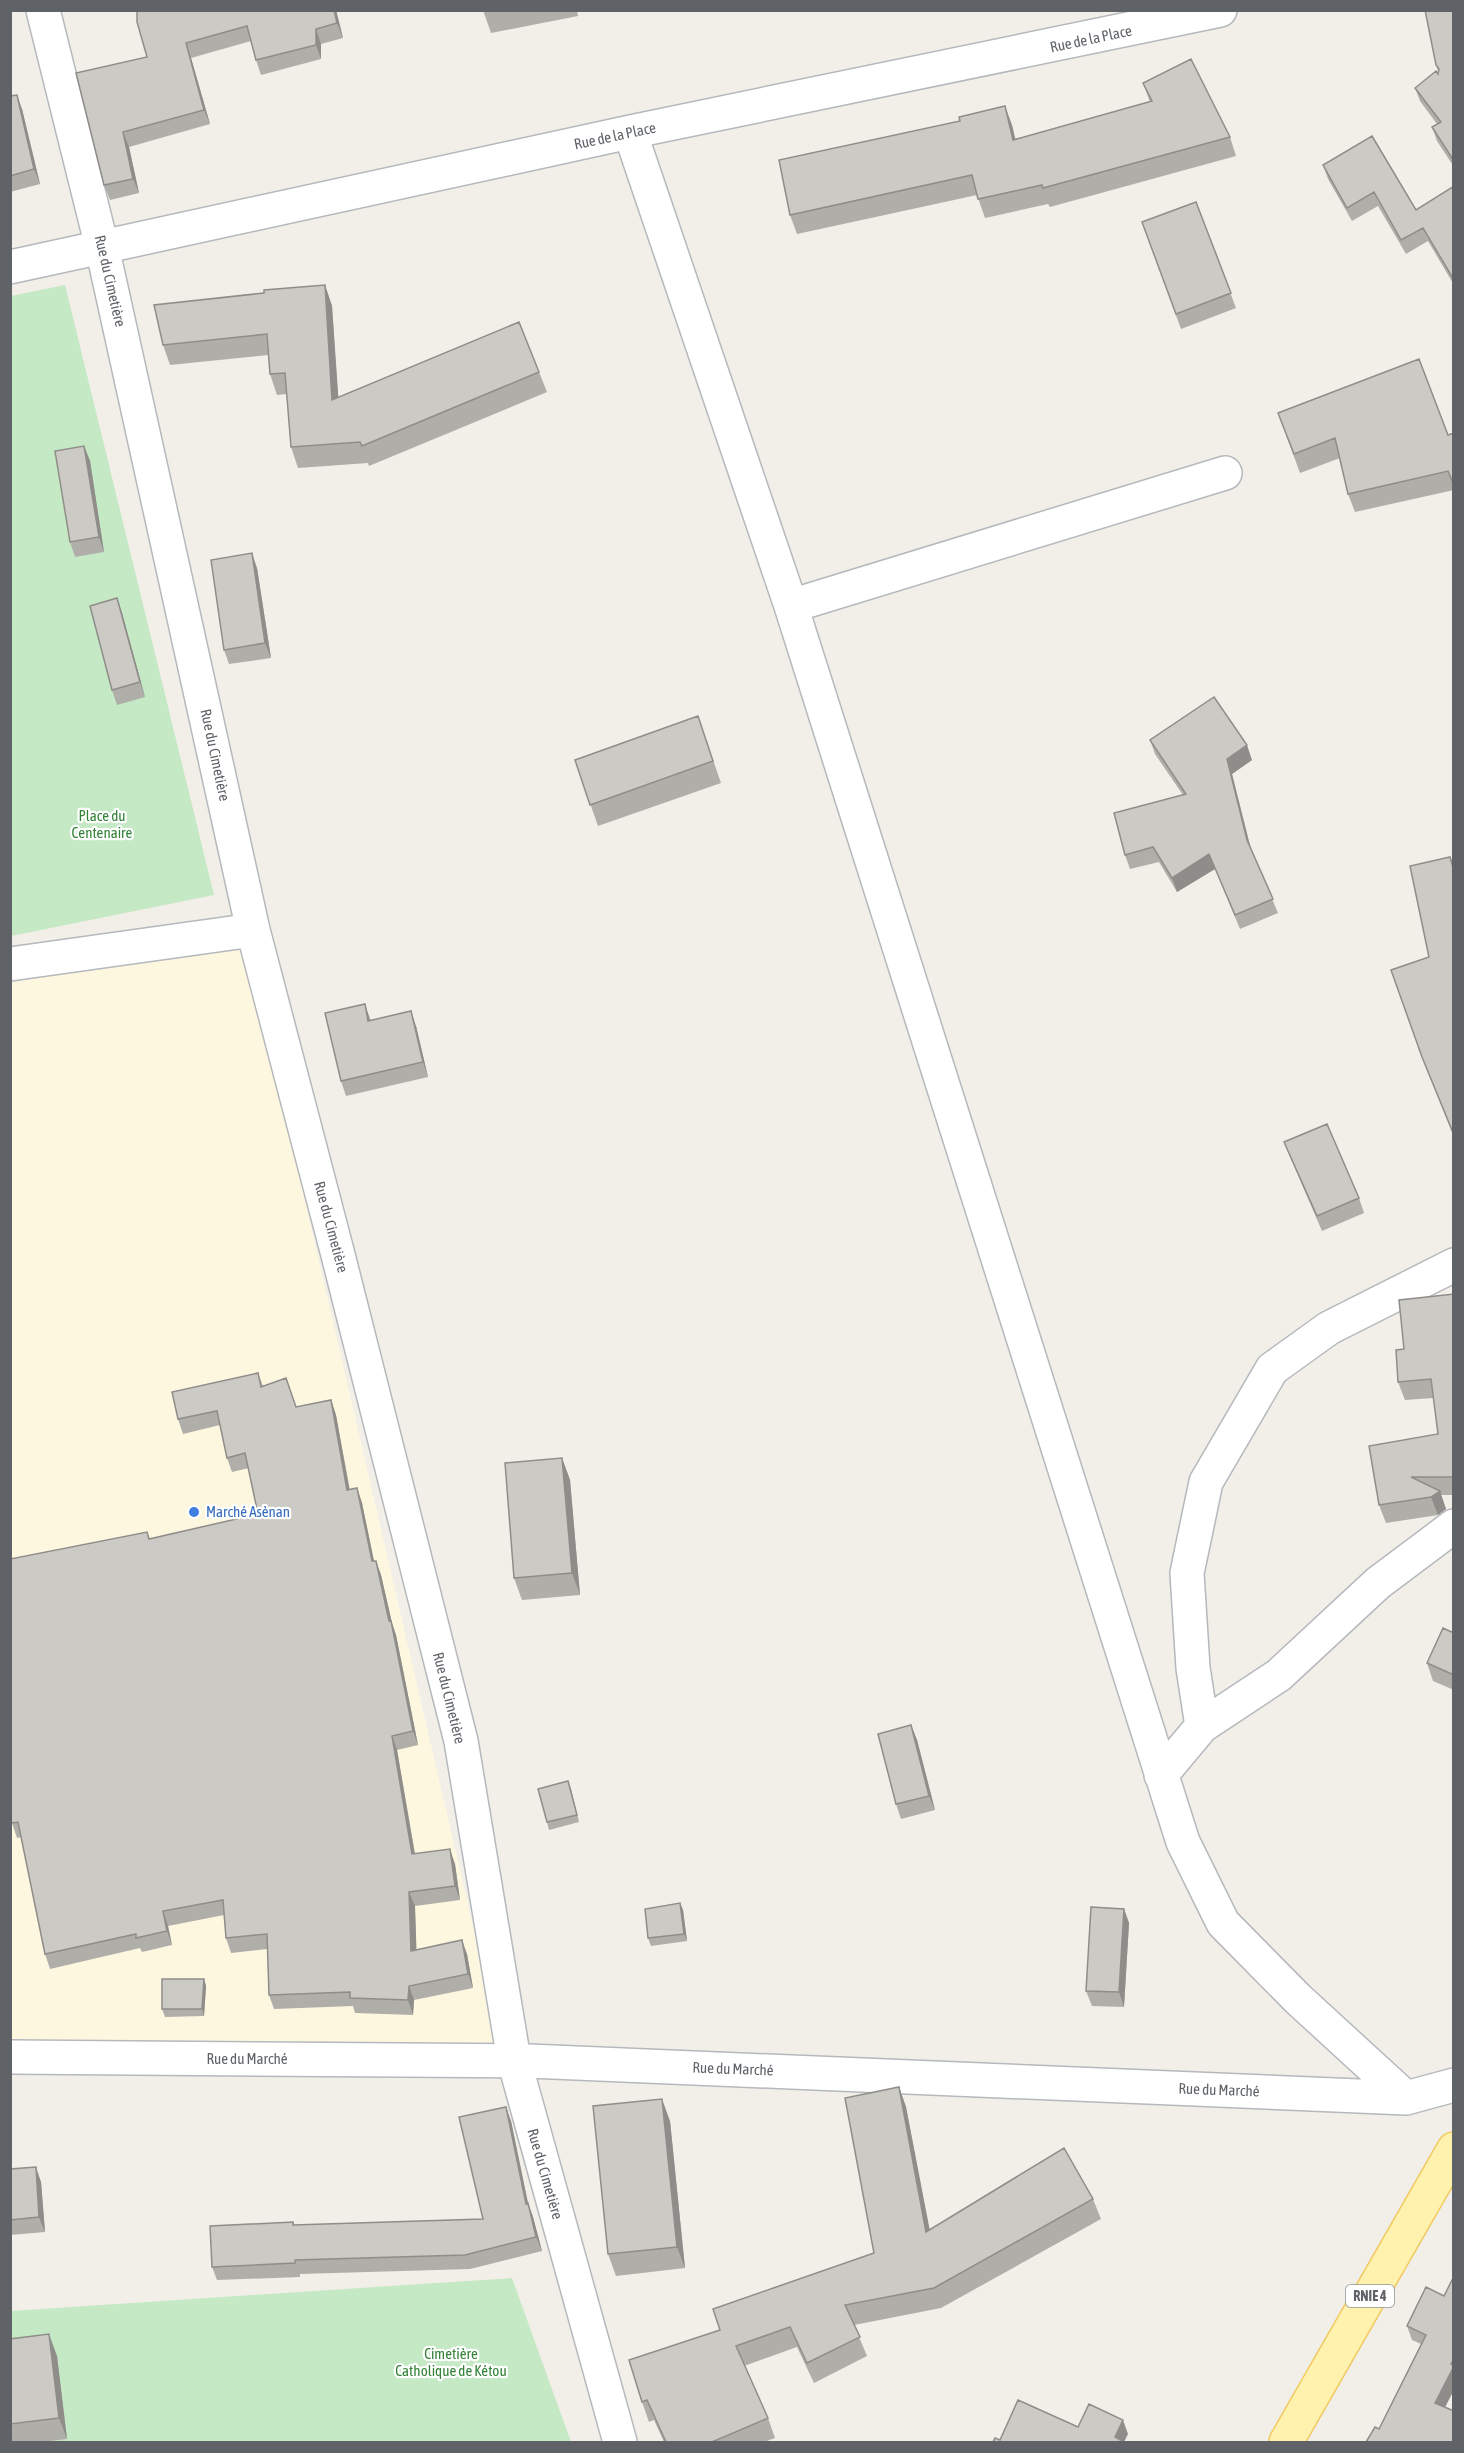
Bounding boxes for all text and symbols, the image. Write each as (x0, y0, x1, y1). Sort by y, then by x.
street label: Rue de la Place (1048, 22, 1134, 55)
street label: Rue de la Place (572, 119, 658, 152)
street label: Rue du Cimetière (92, 233, 129, 329)
street label: Rue du Cimetière (197, 707, 234, 803)
park label: Place du Centenaire (72, 807, 133, 841)
street label: Rue du Cimetière (311, 1179, 352, 1274)
place label: Marché Asènan (206, 1503, 290, 1520)
marker: Marché Asènan (187, 1505, 201, 1519)
street label: Rue du Cimetière (430, 1650, 469, 1746)
street label: Rue du Marché (206, 2050, 288, 2067)
street label: Rue du Marché (692, 2059, 774, 2078)
street label: Rue du Marché (1178, 2080, 1260, 2099)
street label: Rue du Cimetière (524, 2127, 567, 2221)
road number: RNIE 4 (1346, 2285, 1394, 2307)
park label: Cimetière Catholique de Kétou (395, 2345, 507, 2379)

